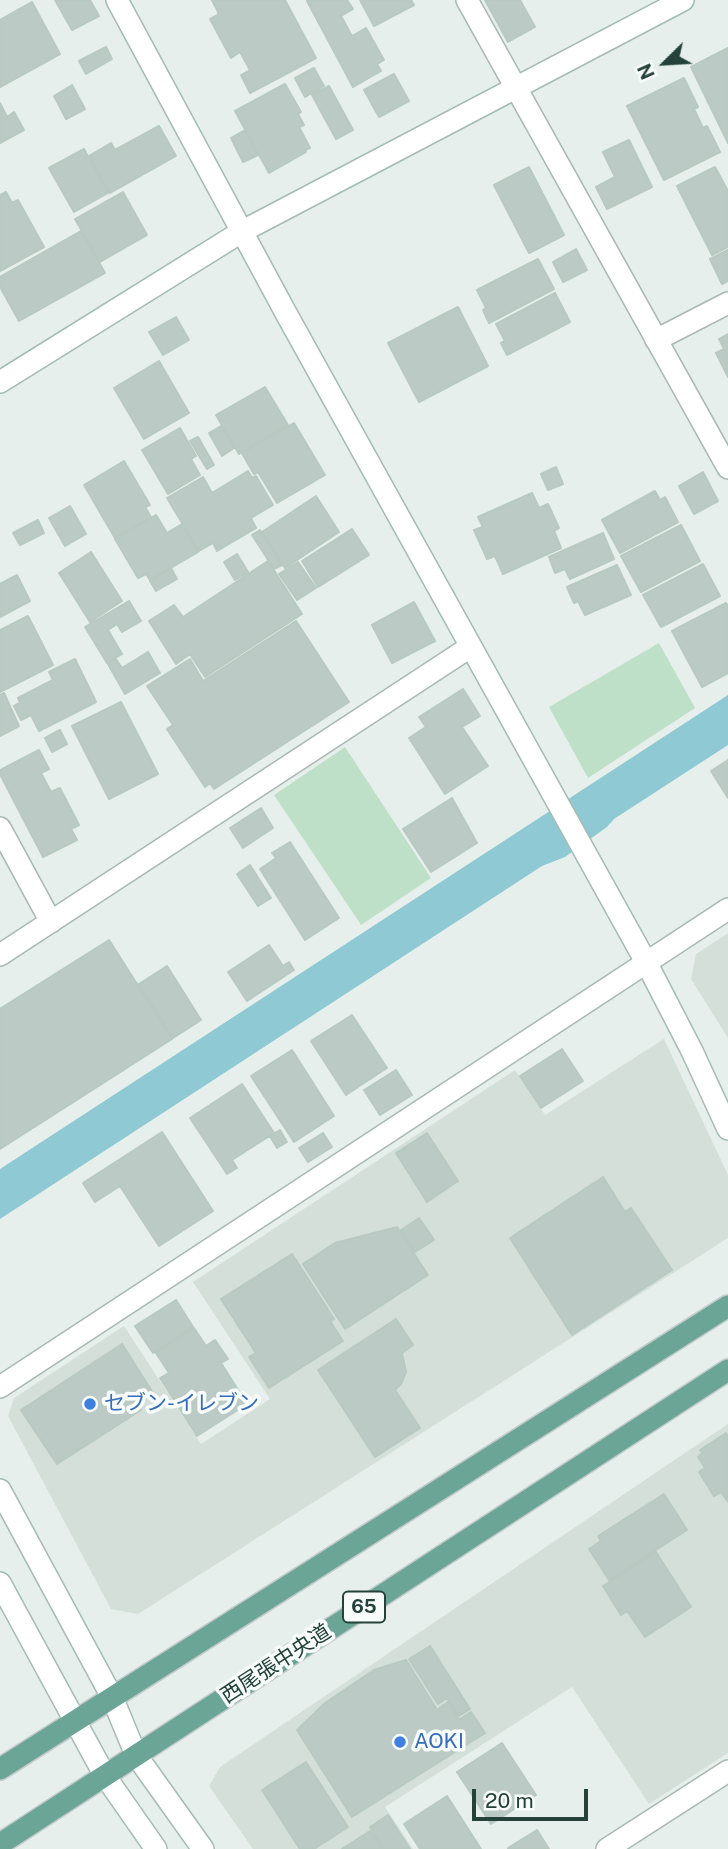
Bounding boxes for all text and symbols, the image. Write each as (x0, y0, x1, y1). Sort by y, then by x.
north arrow (630, 28, 700, 98)
text: N (633, 60, 659, 83)
place label: セブン-イレブン (104, 1391, 259, 1417)
marker: セブン-イレブン (82, 1396, 98, 1412)
road number: 65 (343, 1592, 385, 1623)
street label: 西尾張中央道 (216, 1619, 336, 1709)
place label: AOKI (414, 1729, 464, 1755)
marker: AOKI (392, 1734, 408, 1750)
scale bar (476, 1776, 592, 1820)
text: 20 m (485, 1788, 534, 1813)

